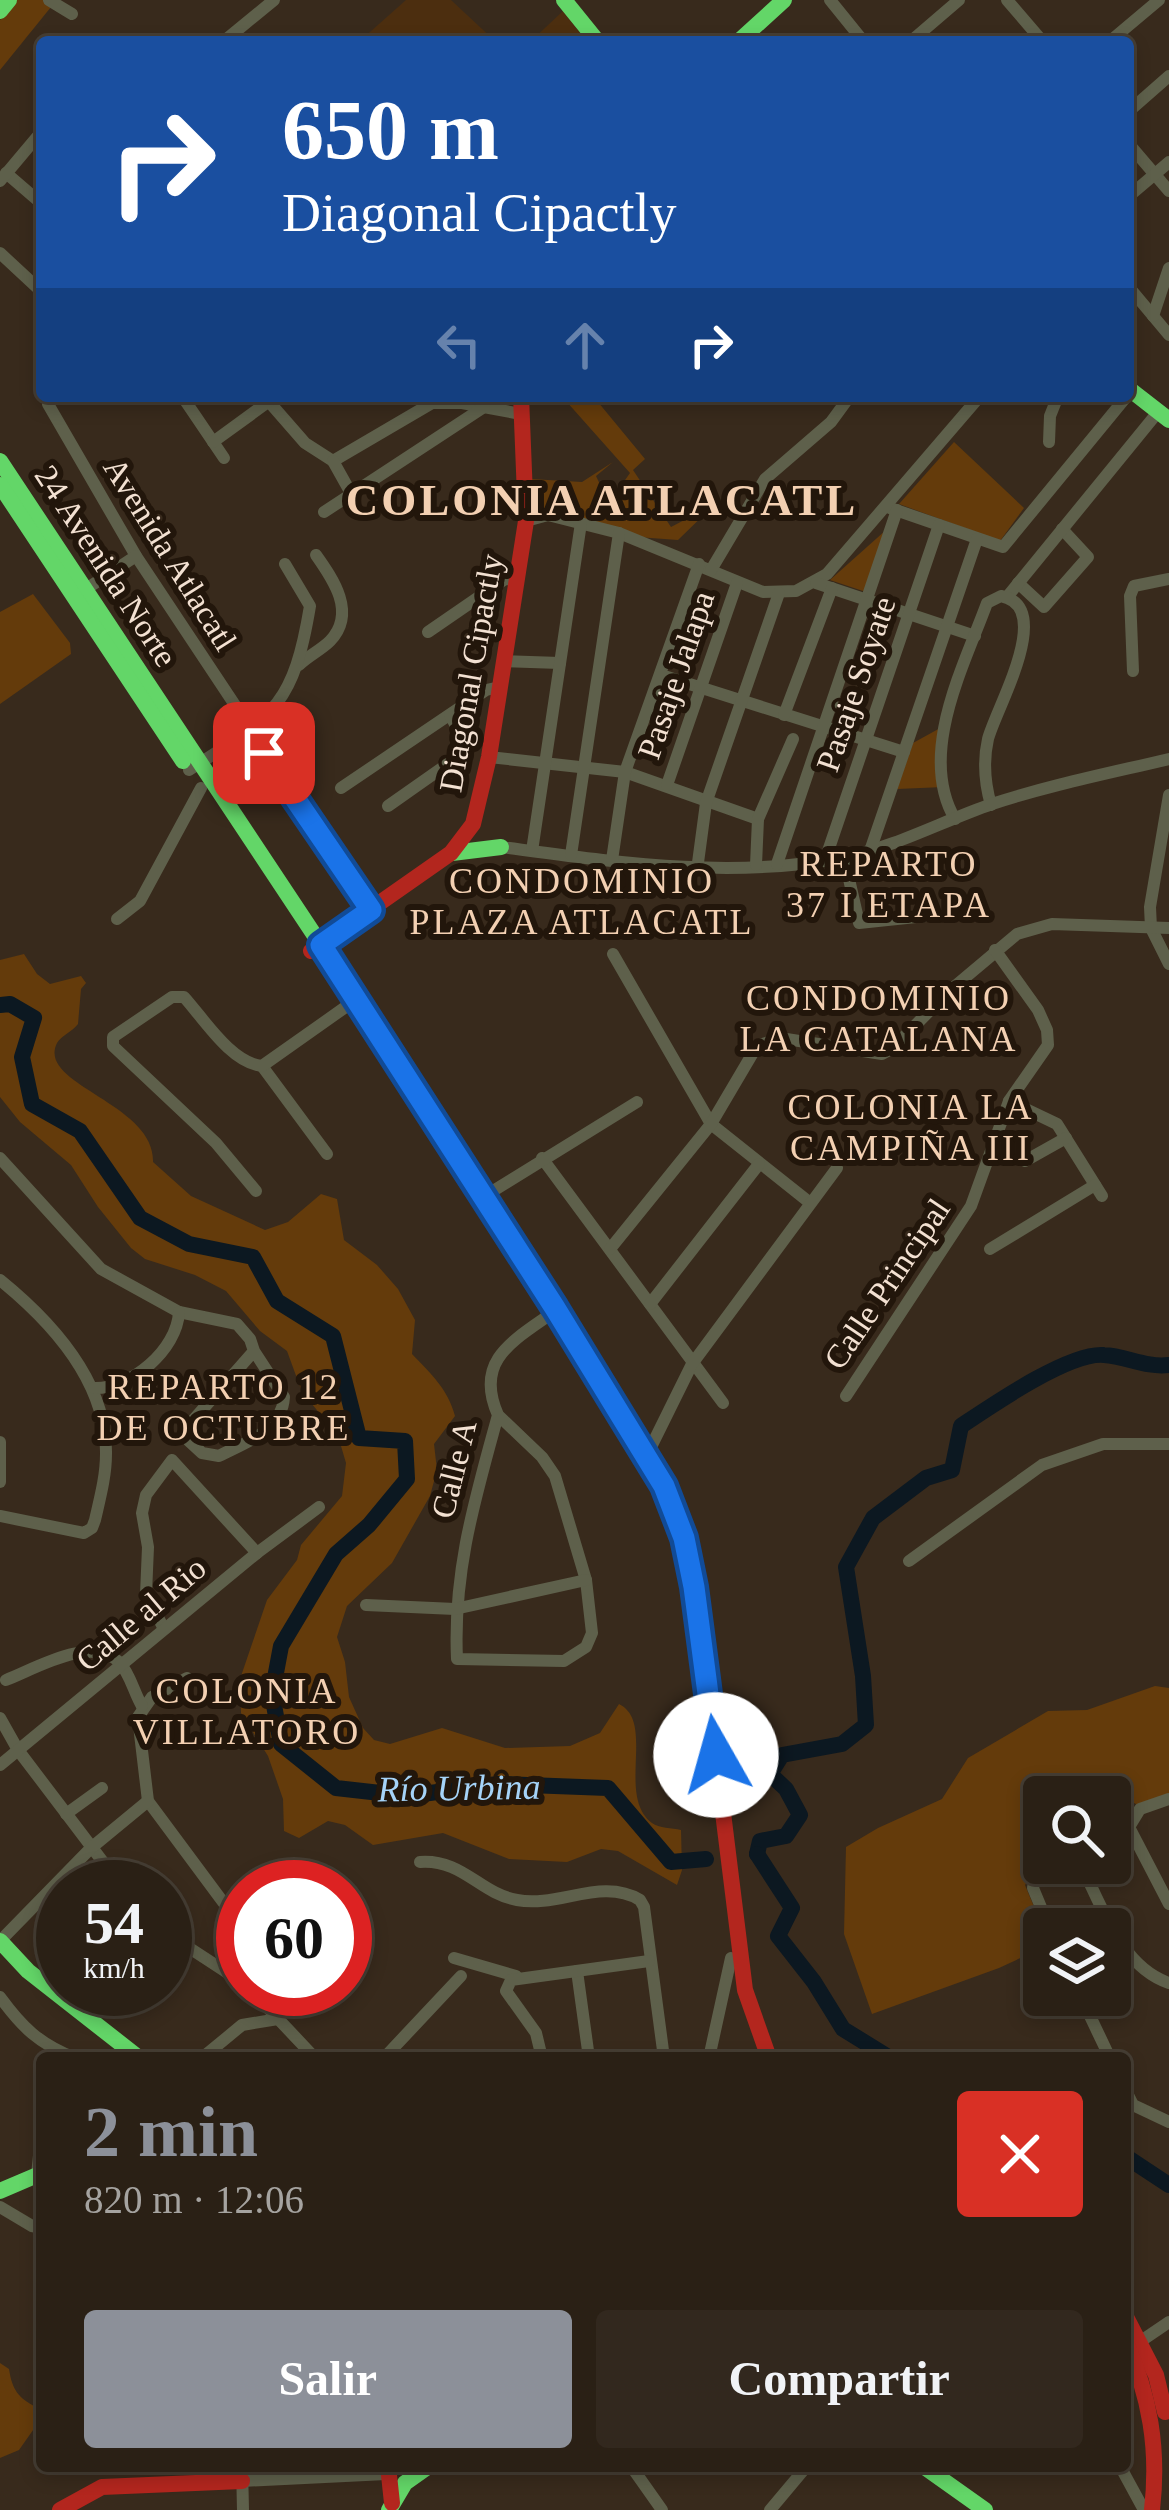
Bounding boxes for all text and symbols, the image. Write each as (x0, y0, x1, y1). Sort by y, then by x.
icon: right (84, 84, 240, 240)
text: 650 m (282, 84, 499, 177)
text: Diagonal Cipactly (282, 183, 676, 243)
icon: left (426, 312, 492, 378)
icon: ahead (552, 312, 618, 378)
icon: right (678, 312, 744, 378)
street label: Avenida Atlacatl (96, 451, 244, 657)
street label: 24 Avenida Norte (28, 459, 184, 673)
district label: COLONIA ATLACATL (346, 475, 858, 525)
street label: Diagonal Cipactly (432, 551, 510, 795)
street label: Pasaje Jalapa (630, 586, 722, 764)
street label: Pasaje Soyate (809, 592, 903, 776)
pin (213, 702, 315, 804)
icon: arrive (231, 720, 297, 786)
district label: REPARTO 37 I ETAPA (786, 844, 992, 925)
district label: CONDOMINIO PLAZA ATLACATL (409, 861, 755, 942)
district label: CONDOMINIO LA CATALANA (739, 978, 1019, 1059)
district label: COLONIA LA CAMPIÑA III (788, 1087, 1034, 1168)
street label: Calle Principal (817, 1192, 957, 1376)
district label: REPARTO 12 DE OCTUBRE (97, 1367, 352, 1448)
street label: Calle A (424, 1416, 484, 1522)
street label: Calle al Rio (69, 1550, 213, 1678)
district label: COLONIA VILLATORO (133, 1671, 361, 1752)
position arrow (653, 1692, 779, 1818)
water label: Río Urbina (376, 1767, 541, 1809)
map controls (1023, 1776, 1131, 2016)
button: search (1023, 1776, 1131, 1884)
speed limit sign: 60 (216, 1860, 372, 2016)
text: 54 (84, 1890, 144, 1956)
button: layers (1023, 1908, 1131, 2016)
text: km/h (83, 1951, 145, 1984)
button: close (957, 2091, 1083, 2217)
text: 2 min (84, 2092, 258, 2172)
text: 820 m · 12:06 (84, 2178, 304, 2221)
button: Salir (84, 2310, 572, 2448)
button: Compartir (596, 2310, 1083, 2448)

